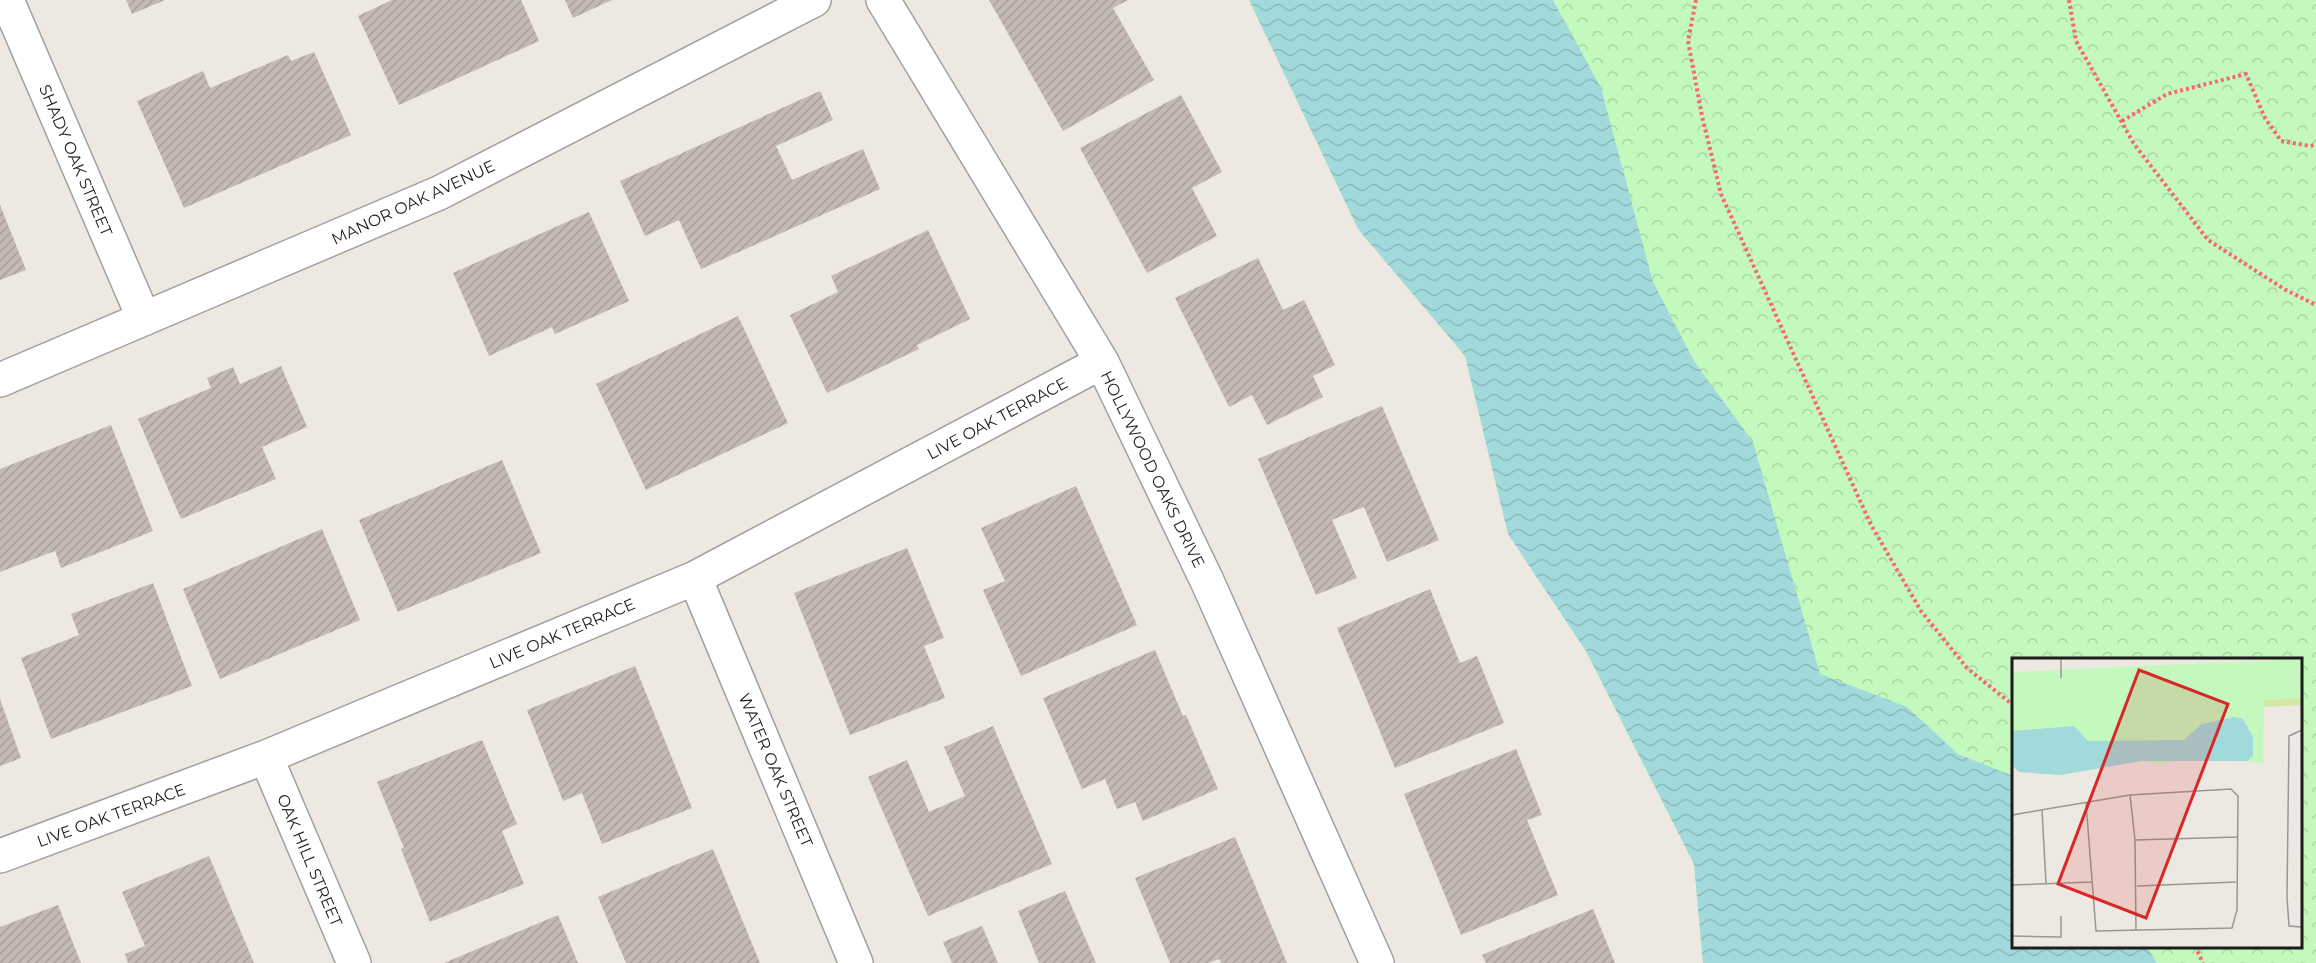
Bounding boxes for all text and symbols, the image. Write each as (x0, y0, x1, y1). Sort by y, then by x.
street label: SHADY OAK STREET (35, 82, 116, 240)
street label: MANOR OAK AVENUE (328, 156, 498, 249)
street label: HOLLYWOOD OAKS DRIVE (1097, 368, 1209, 571)
street label: LIVE OAK TERRACE (924, 373, 1071, 464)
street label: LIVE OAK TERRACE (486, 594, 638, 673)
inset map (2012, 658, 2301, 948)
street label: WATER OAK STREET (735, 690, 817, 851)
street label: LIVE OAK TERRACE (34, 780, 188, 851)
street label: OAK HILL STREET (273, 791, 346, 930)

